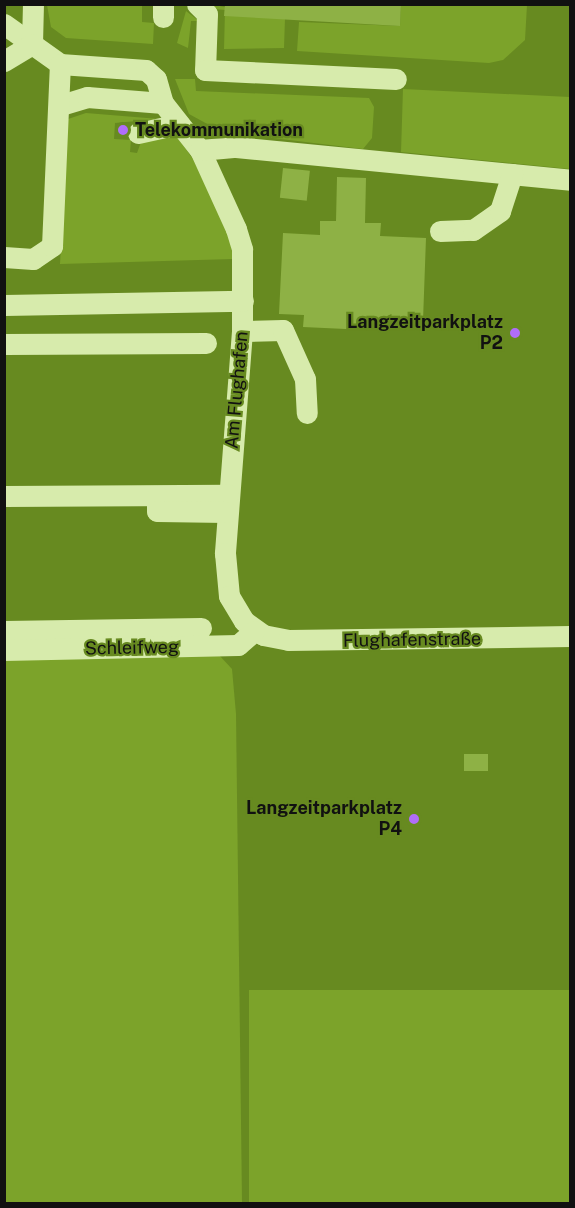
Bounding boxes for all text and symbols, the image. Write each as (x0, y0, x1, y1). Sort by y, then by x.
place label: Telekommunikation (135, 119, 303, 141)
marker: Telekommunikation (116, 123, 130, 137)
place label: Langzeitparkplatz P2 (347, 312, 503, 354)
marker: Langzeitparkplatz P2 (508, 326, 522, 340)
street label: Am Flughafen (221, 330, 253, 450)
street label: Flughafenstraße (343, 628, 481, 652)
street label: Schleifweg (85, 636, 179, 660)
place label: Langzeitparkplatz P4 (246, 798, 402, 840)
marker: Langzeitparkplatz P4 (407, 812, 421, 826)

